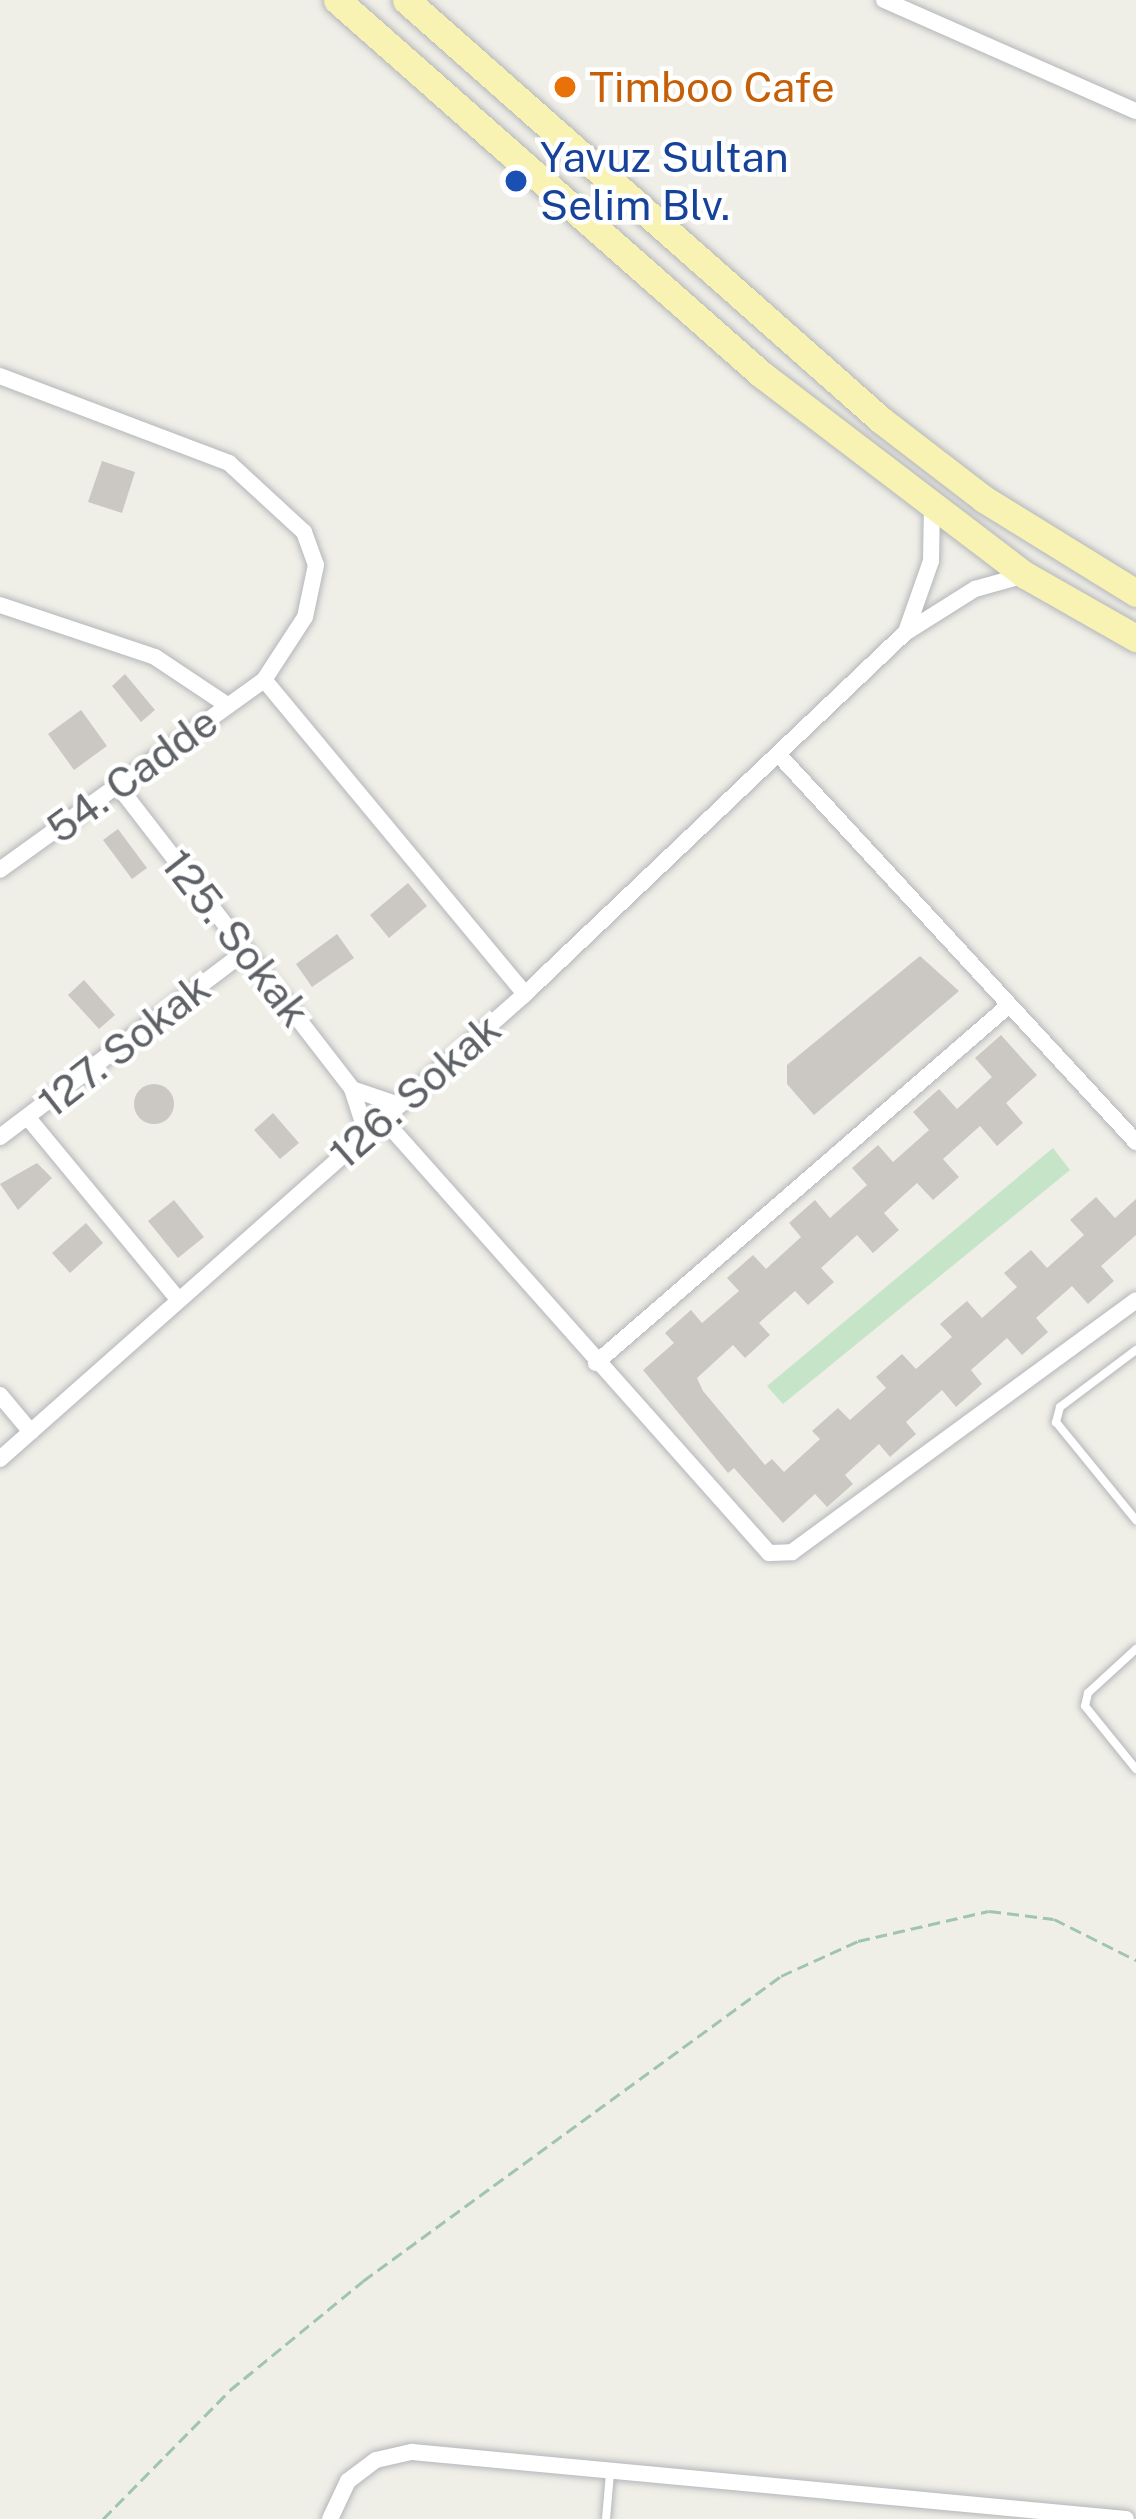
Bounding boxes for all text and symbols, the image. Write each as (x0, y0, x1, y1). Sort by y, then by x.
place label: Timboo Cafe (589, 62, 835, 112)
marker: Timboo Cafe (552, 74, 578, 100)
place label: Yavuz Sultan Selim Blv. (540, 132, 789, 231)
marker: Yavuz Sultan Selim Blv. (503, 168, 529, 194)
street label: 54. Cadde (37, 696, 227, 854)
street label: 125. Sokak (151, 840, 321, 1036)
street label: 127. Sokak (28, 962, 220, 1128)
street label: 126. Sokak (319, 1003, 511, 1179)

